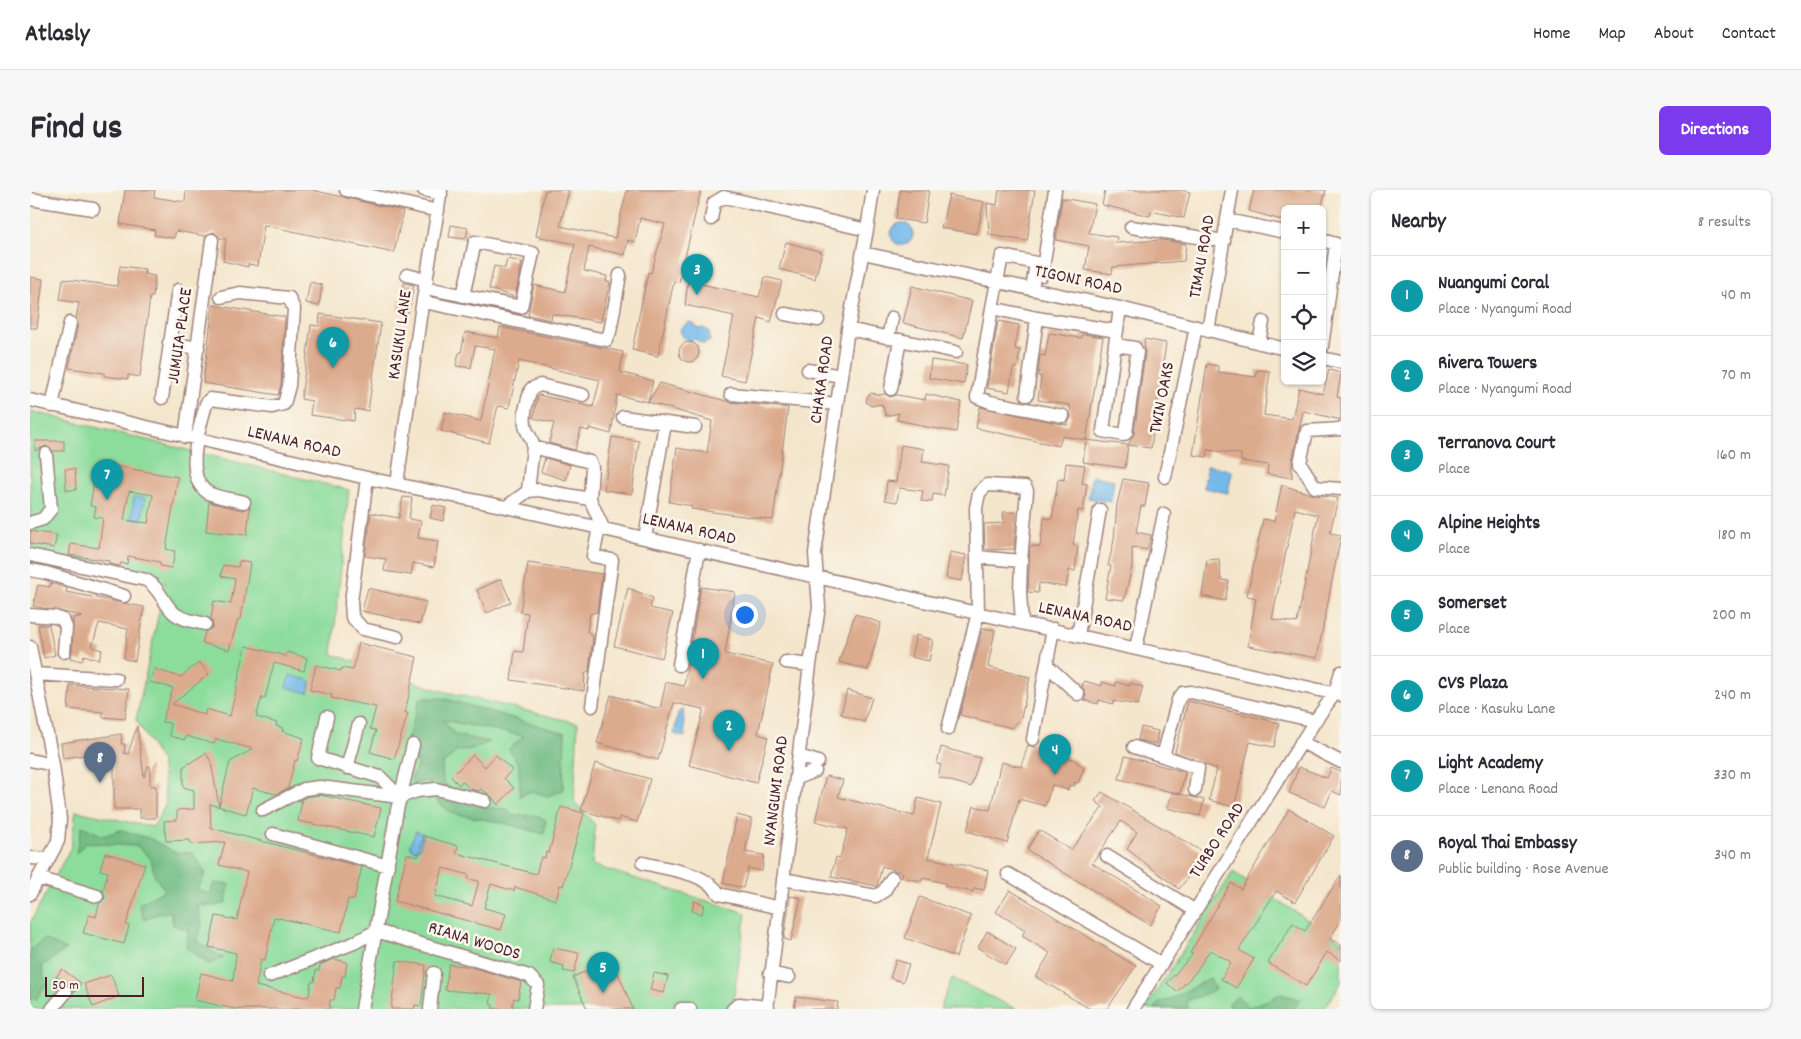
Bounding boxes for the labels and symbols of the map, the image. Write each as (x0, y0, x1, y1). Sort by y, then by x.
street label: TIMAU ROAD (1183, 213, 1223, 301)
pin: 3 (681, 254, 713, 295)
street label: TIGONI ROAD (1032, 260, 1124, 302)
street label: JUMUIA PLACE (162, 287, 200, 385)
street label: KASUKU LANE (382, 289, 420, 381)
pin: 6 (317, 327, 349, 368)
street label: CHAKA ROAD (804, 334, 842, 426)
street label: TWIN OAKS (1144, 360, 1182, 436)
street label: LENANA ROAD (245, 420, 343, 466)
pin: 7 (91, 459, 123, 500)
street label: LENANA ROAD (640, 507, 738, 553)
street label: LENANA ROAD (1036, 596, 1134, 640)
your location (732, 602, 758, 628)
pin: 1 (687, 638, 719, 679)
pin: 2 (713, 710, 745, 751)
pin: 4 (1039, 734, 1071, 775)
street label: NYANGUMI ROAD (758, 735, 796, 847)
pin: 8 (84, 742, 116, 783)
street label: TURBO ROAD (1184, 798, 1252, 884)
street label: RIANA WOODS (425, 916, 523, 968)
pin: 5 (587, 952, 619, 993)
scale bar (45, 974, 144, 997)

